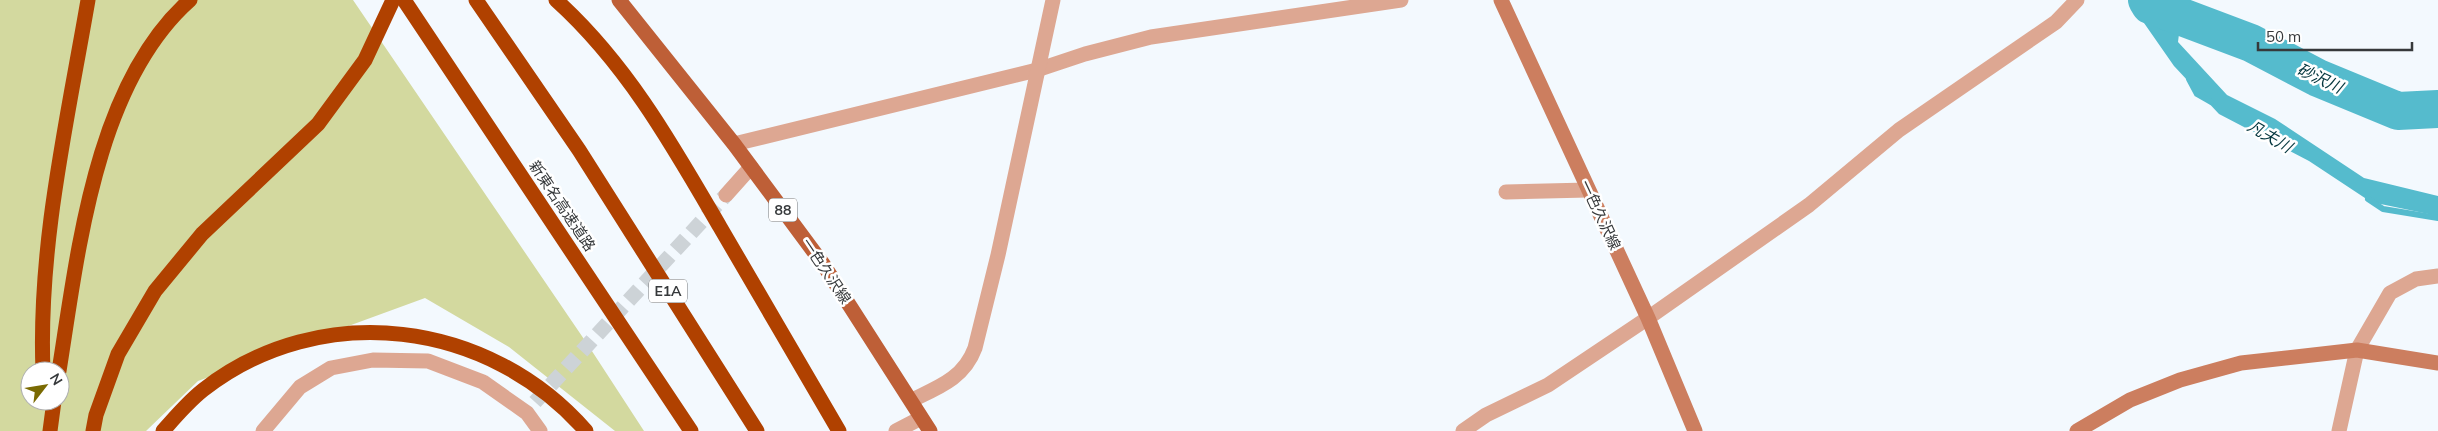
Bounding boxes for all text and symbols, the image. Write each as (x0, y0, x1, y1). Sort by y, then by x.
scale bar (2258, 20, 2412, 52)
text: 50 m (2266, 27, 2301, 46)
water label: 砂沢川 (2294, 59, 2348, 98)
water label: 凡夫川 (2244, 115, 2298, 158)
street label: 新東名高速道路 (525, 157, 600, 255)
street label: 一色久沢線 (1576, 177, 1625, 253)
road number: 88 (769, 198, 797, 222)
street label: 一色久沢線 (798, 234, 855, 307)
road number: E1A (649, 280, 687, 302)
north arrow (20, 361, 70, 411)
text: N (46, 370, 67, 388)

